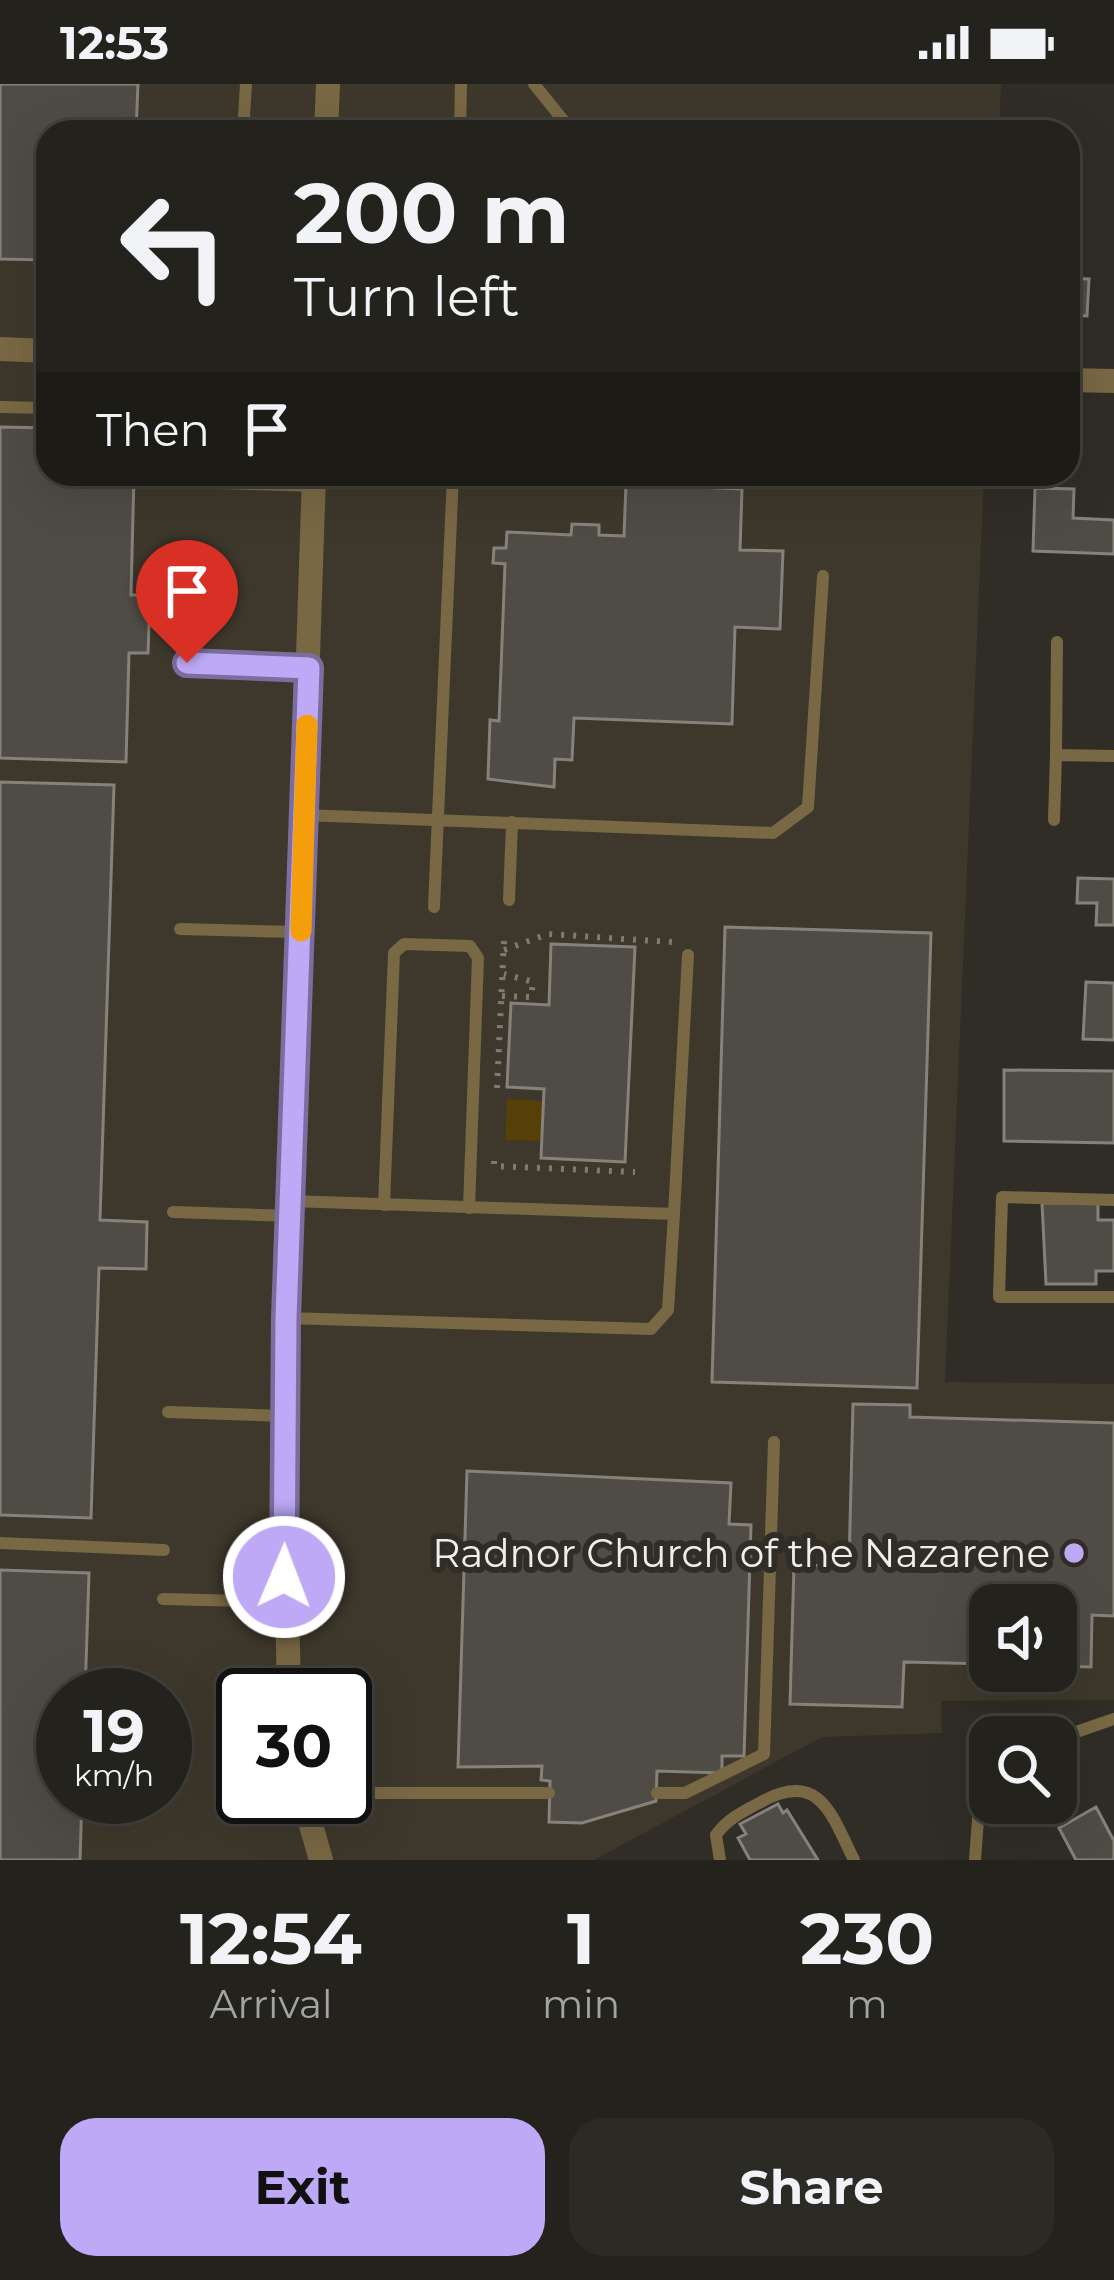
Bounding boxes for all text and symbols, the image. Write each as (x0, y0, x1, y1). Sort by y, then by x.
text: 12:53 (60, 15, 169, 70)
text: 200 m (294, 162, 570, 264)
icon: left (96, 168, 252, 324)
text: Turn left (294, 264, 520, 330)
icon: arrive (234, 396, 300, 462)
text: Then (96, 402, 210, 457)
pin (136, 540, 238, 663)
icon: arrive (154, 558, 220, 624)
position arrow (221, 1514, 347, 1640)
place label: Radnor Church of the Nazarene (432, 1529, 1050, 1577)
marker: Radnor Church of the Nazarene (1061, 1540, 1087, 1566)
map controls (969, 1584, 1077, 1824)
button: sound (969, 1584, 1077, 1692)
speed limit sign: 30 (216, 1668, 372, 1824)
text: 19 (83, 1694, 145, 1767)
button: search (969, 1716, 1077, 1824)
text: km/h (74, 1757, 154, 1794)
text: 12:54 (180, 1894, 362, 1982)
text: 1 (567, 1894, 595, 1982)
text: 230 (800, 1894, 934, 1982)
text: Arrival (209, 1980, 332, 2028)
text: min (542, 1980, 620, 2028)
text: m (846, 1980, 888, 2028)
button: Exit (60, 2118, 545, 2256)
button: Share (569, 2118, 1054, 2256)

